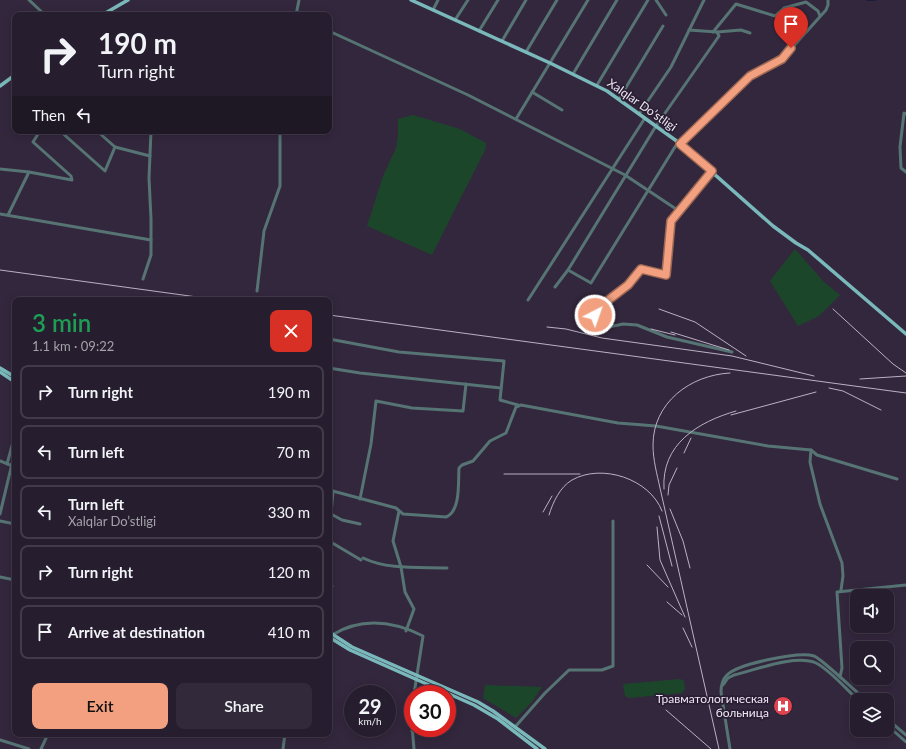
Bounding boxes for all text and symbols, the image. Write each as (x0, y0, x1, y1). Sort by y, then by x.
pin (774, 7.0, 808, 48)
icon: arrive (780, 13, 802, 35)
text: 190 m (98, 26, 177, 60)
icon: right (32, 28, 84, 80)
text: Turn right (98, 60, 175, 82)
street label: Xalqlar Do’stligi (605, 75, 680, 134)
icon: left (73, 104, 95, 126)
text: Then (32, 106, 65, 124)
position arrow (574, 294, 616, 336)
text: 3 min (32, 308, 91, 337)
button: close (270, 310, 312, 352)
text: 1.1 km · 09:22 (32, 338, 114, 354)
icon: right (34, 381, 56, 403)
text: Turn right (68, 383, 133, 401)
text: 190 m (268, 383, 310, 401)
icon: left (34, 441, 56, 463)
text: Turn left (68, 443, 124, 461)
text: 70 m (276, 443, 310, 461)
text: Turn left (68, 495, 124, 513)
icon: left (34, 501, 56, 523)
text: 330 m (268, 503, 310, 521)
text: Xalqlar Do’stligi (68, 513, 156, 529)
icon: right (34, 561, 56, 583)
text: Turn right (68, 563, 133, 581)
text: 120 m (268, 563, 310, 581)
map controls (850, 589, 894, 737)
button: sound (850, 589, 894, 633)
icon: arrive (34, 621, 56, 643)
text: Arrive at destination (68, 623, 205, 641)
text: 410 m (268, 623, 310, 641)
button: search (850, 641, 894, 685)
button: Exit (32, 683, 168, 729)
button: Share (176, 683, 312, 729)
speed limit sign: 30 (404, 685, 456, 737)
place label: Травматологическая больница (656, 691, 769, 720)
button: layers (850, 693, 894, 737)
text: 29 (358, 694, 382, 718)
hospital icon: Травматологическая больница (772, 695, 794, 717)
text: km/h (358, 715, 382, 727)

